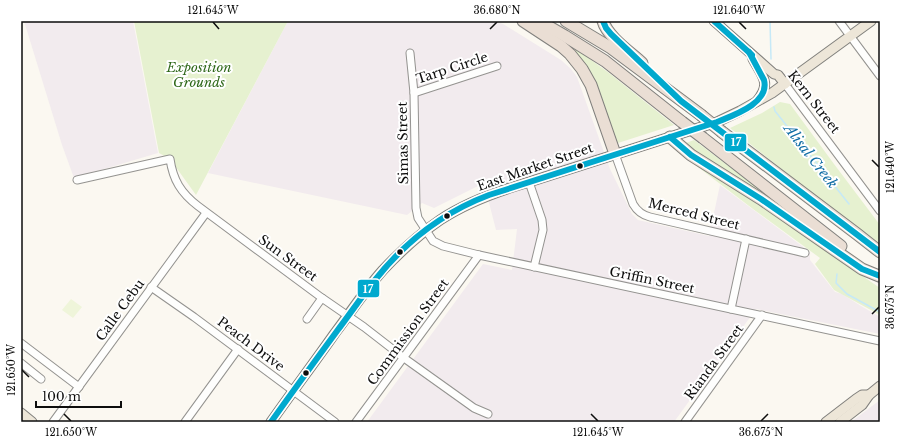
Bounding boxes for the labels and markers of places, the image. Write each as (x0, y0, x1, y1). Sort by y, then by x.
unlabelled marker (575, 161, 585, 171)
unlabelled marker (442, 211, 452, 221)
unlabelled marker (395, 247, 405, 257)
unlabelled marker (301, 368, 311, 378)

